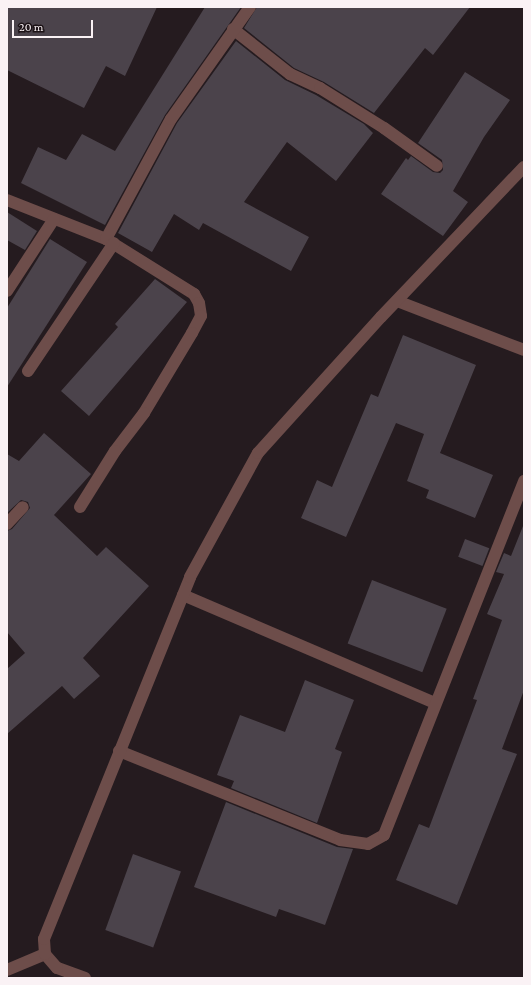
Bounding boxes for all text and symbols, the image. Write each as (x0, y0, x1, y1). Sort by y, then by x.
scale bar (14, 12, 95, 38)
text: 20 m (19, 20, 43, 34)

